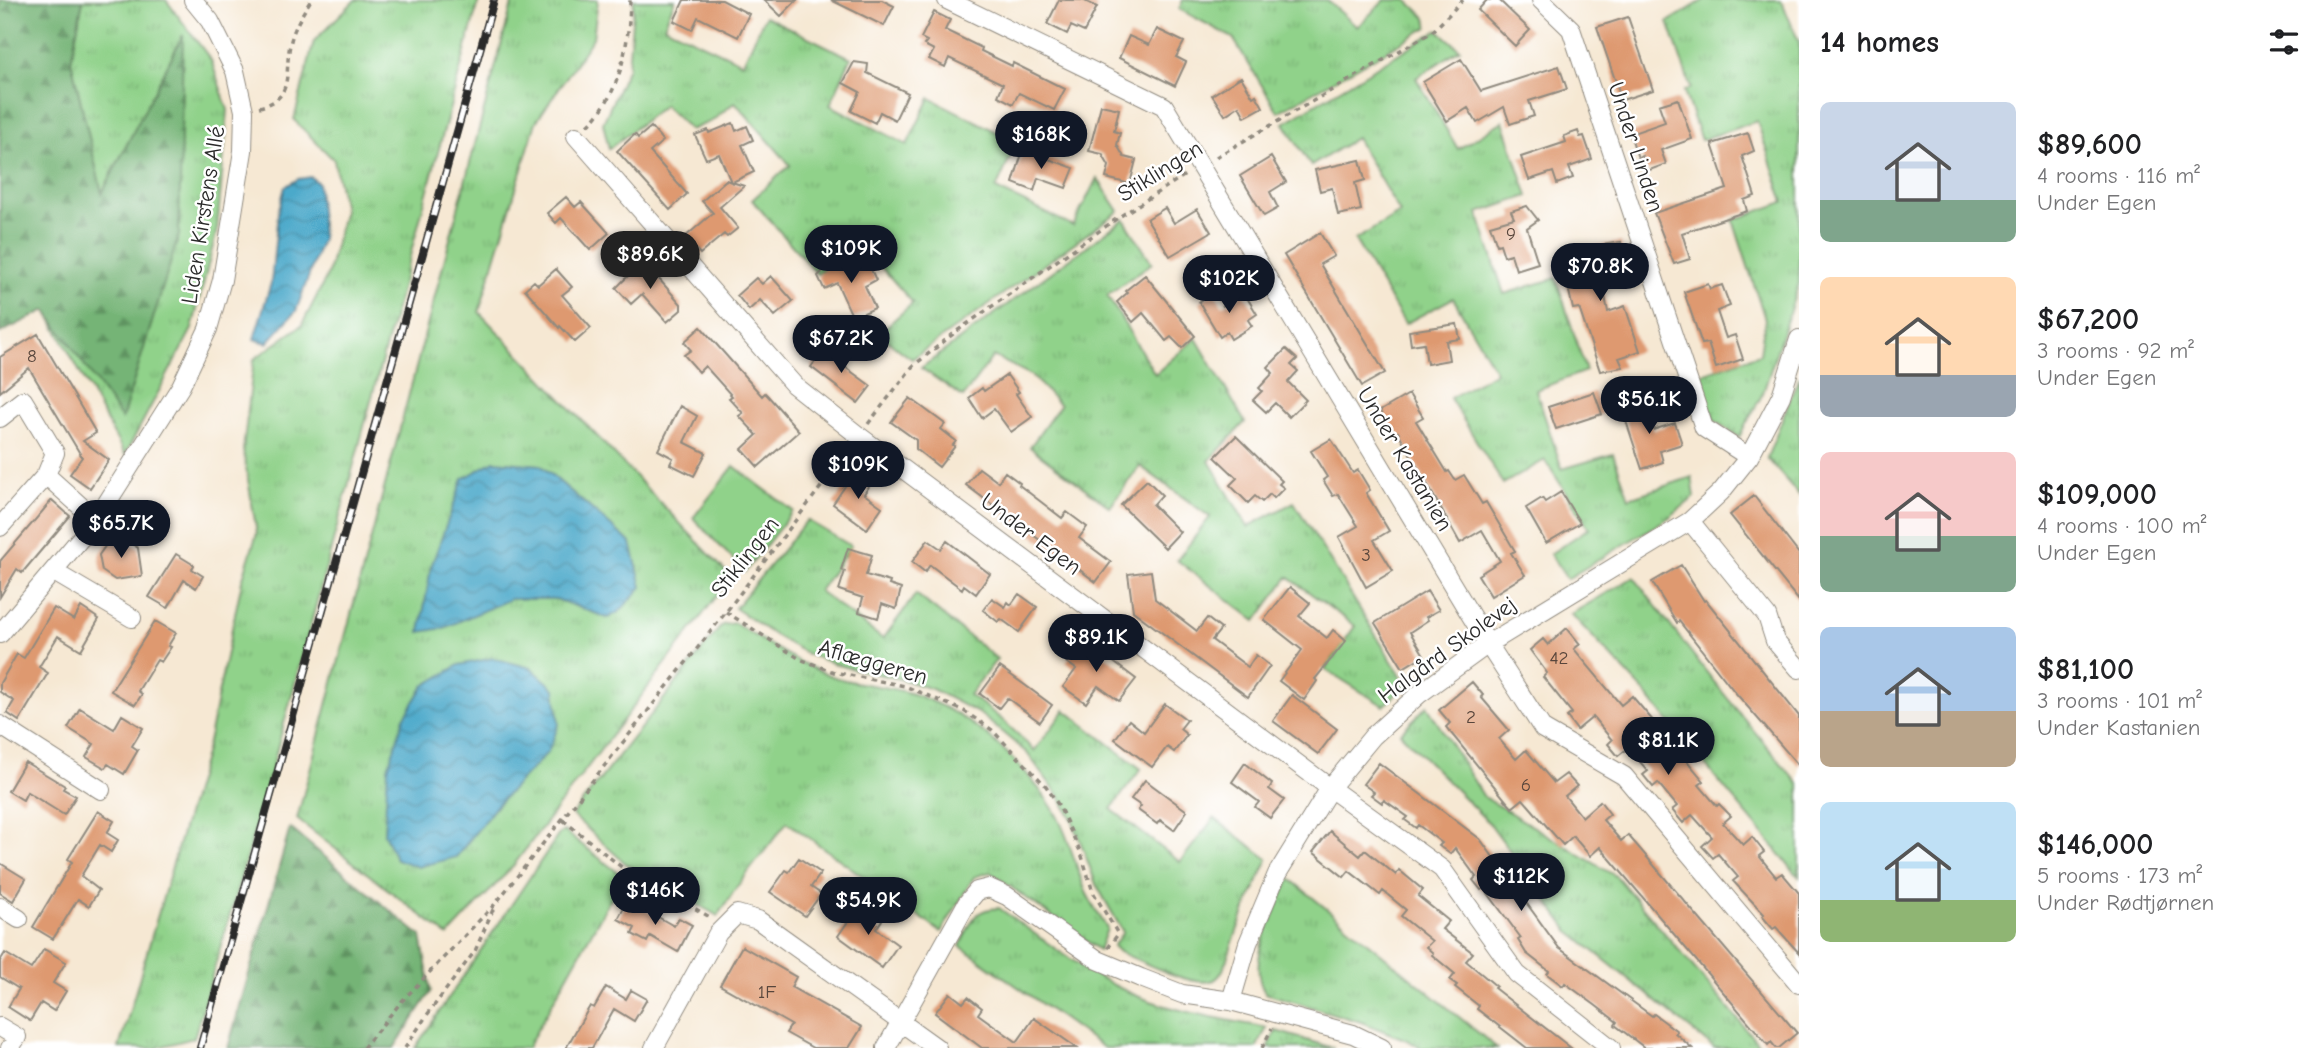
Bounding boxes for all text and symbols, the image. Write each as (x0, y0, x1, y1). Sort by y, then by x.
icon: filters (2265, 23, 2303, 61)
text: 14 homes (1820, 25, 1939, 60)
street label: Under Linden (1602, 79, 1670, 215)
pin: $168K (992, 111, 1090, 171)
text: $168K (1011, 120, 1071, 147)
street label: Liden Kirstens Allé (176, 124, 230, 306)
text: $89,600 (2037, 127, 2142, 162)
icon: home (1876, 130, 1960, 214)
street label: Stiklingen (1113, 134, 1207, 208)
text: 4 rooms · 116 m² (2037, 162, 2200, 189)
text: Under Egen (2037, 189, 2156, 216)
house number: 9 (1506, 223, 1516, 245)
pin: $109K (802, 226, 900, 285)
pin: $89.6K (593, 232, 707, 291)
text: $109K (820, 234, 882, 261)
text: $89.6K (617, 240, 683, 267)
pin: $70.8K (1543, 244, 1657, 303)
text: $70.8K (1567, 252, 1633, 279)
pin: $102K (1180, 256, 1278, 315)
text: $102K (1199, 264, 1259, 291)
text: $67,200 (2037, 302, 2139, 337)
icon: home (1876, 305, 1960, 389)
pin: $67.2K (784, 316, 898, 375)
text: $67.2K (809, 324, 873, 351)
text: 3 rooms · 92 m² (2037, 337, 2194, 364)
house number: 8 (27, 345, 37, 367)
text: Under Egen (2037, 364, 2156, 391)
pin: $56.1K (1592, 376, 1706, 436)
street label: Under Kastanien (1351, 382, 1459, 536)
text: $56.1K (1617, 385, 1681, 412)
pin: $109K (809, 442, 907, 501)
text: $109K (827, 450, 889, 477)
text: $109,000 (2037, 477, 2157, 512)
icon: home (1876, 480, 1960, 564)
street label: Under Egen (975, 487, 1087, 581)
pin: $65.7K (64, 500, 178, 560)
text: $65.7K (88, 509, 154, 536)
street label: Stiklingen (705, 511, 785, 603)
text: 4 rooms · 100 m² (2037, 512, 2206, 539)
text: Under Egen (2037, 539, 2156, 566)
house number: 3 (1361, 544, 1371, 566)
street label: Halgård Skolevej (1373, 591, 1521, 709)
pin: $89.1K (1039, 614, 1153, 674)
text: $89.1K (1064, 623, 1128, 650)
street label: Aflæggeren (815, 634, 931, 690)
house number: 42 (1549, 647, 1569, 669)
text: $81,100 (2037, 652, 2134, 687)
icon: home (1876, 655, 1960, 739)
text: 3 rooms · 101 m² (2037, 687, 2202, 714)
house number: 2 (1466, 706, 1476, 728)
text: Under Kastanien (2037, 714, 2200, 741)
pin: $81.1K (1611, 718, 1725, 777)
text: $81.1K (1638, 726, 1698, 753)
house number: 6 (1521, 774, 1531, 796)
text: $146,000 (2037, 827, 2154, 862)
icon: home (1876, 830, 1960, 914)
pin: $112K (1472, 853, 1570, 913)
text: $112K (1493, 862, 1549, 889)
text: 5 rooms · 173 m² (2037, 862, 2202, 889)
pin: $146K (606, 867, 704, 927)
text: $146K (626, 876, 684, 903)
pin: $54.9K (811, 878, 925, 937)
text: $54.9K (835, 886, 901, 913)
text: Under Rødtjørnen (2037, 889, 2214, 916)
house number: 1F (758, 981, 776, 1003)

